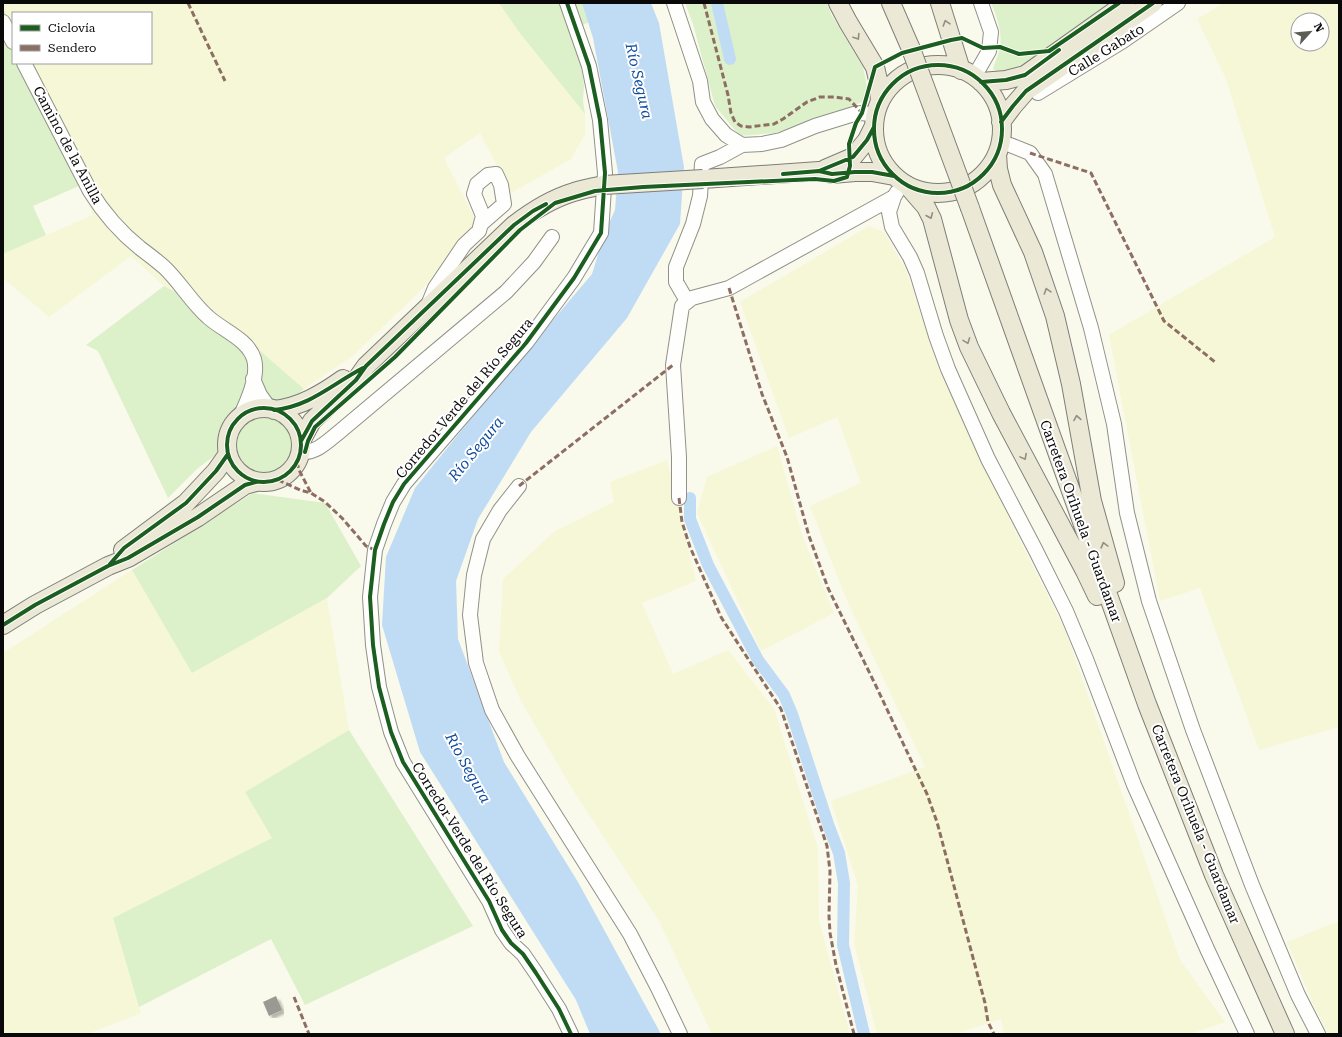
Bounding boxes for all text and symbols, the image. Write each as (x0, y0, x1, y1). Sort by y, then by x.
legend (12, 12, 152, 64)
north arrow (1290, 12, 1330, 52)
one-way arrow (942, 20, 951, 27)
street label: Calle Gabato (1065, 20, 1147, 80)
text: Ciclovía (48, 21, 96, 35)
text: N (1311, 21, 1326, 35)
one-way arrow (853, 33, 860, 40)
water label: Río Segura (621, 40, 656, 121)
text: Sendero (48, 41, 96, 55)
street label: Camino de la Anilla (30, 83, 106, 207)
one-way arrow (925, 212, 933, 220)
one-way arrow (1044, 288, 1052, 295)
street label: Corredor Verde del Río Segura (392, 314, 536, 482)
one-way arrow (963, 337, 971, 344)
water label: Río Segura (445, 413, 507, 485)
one-way arrow (1073, 415, 1082, 421)
street label: Carretera Orihuela - Guardamar (1037, 418, 1125, 624)
one-way arrow (1020, 453, 1027, 460)
one-way arrow (1100, 541, 1109, 548)
street label: Carretera Orihuela - Guardamar (1149, 722, 1244, 926)
water label: Río Segura (441, 729, 495, 806)
street label: Corredor Verde del Río Segura (409, 759, 531, 941)

